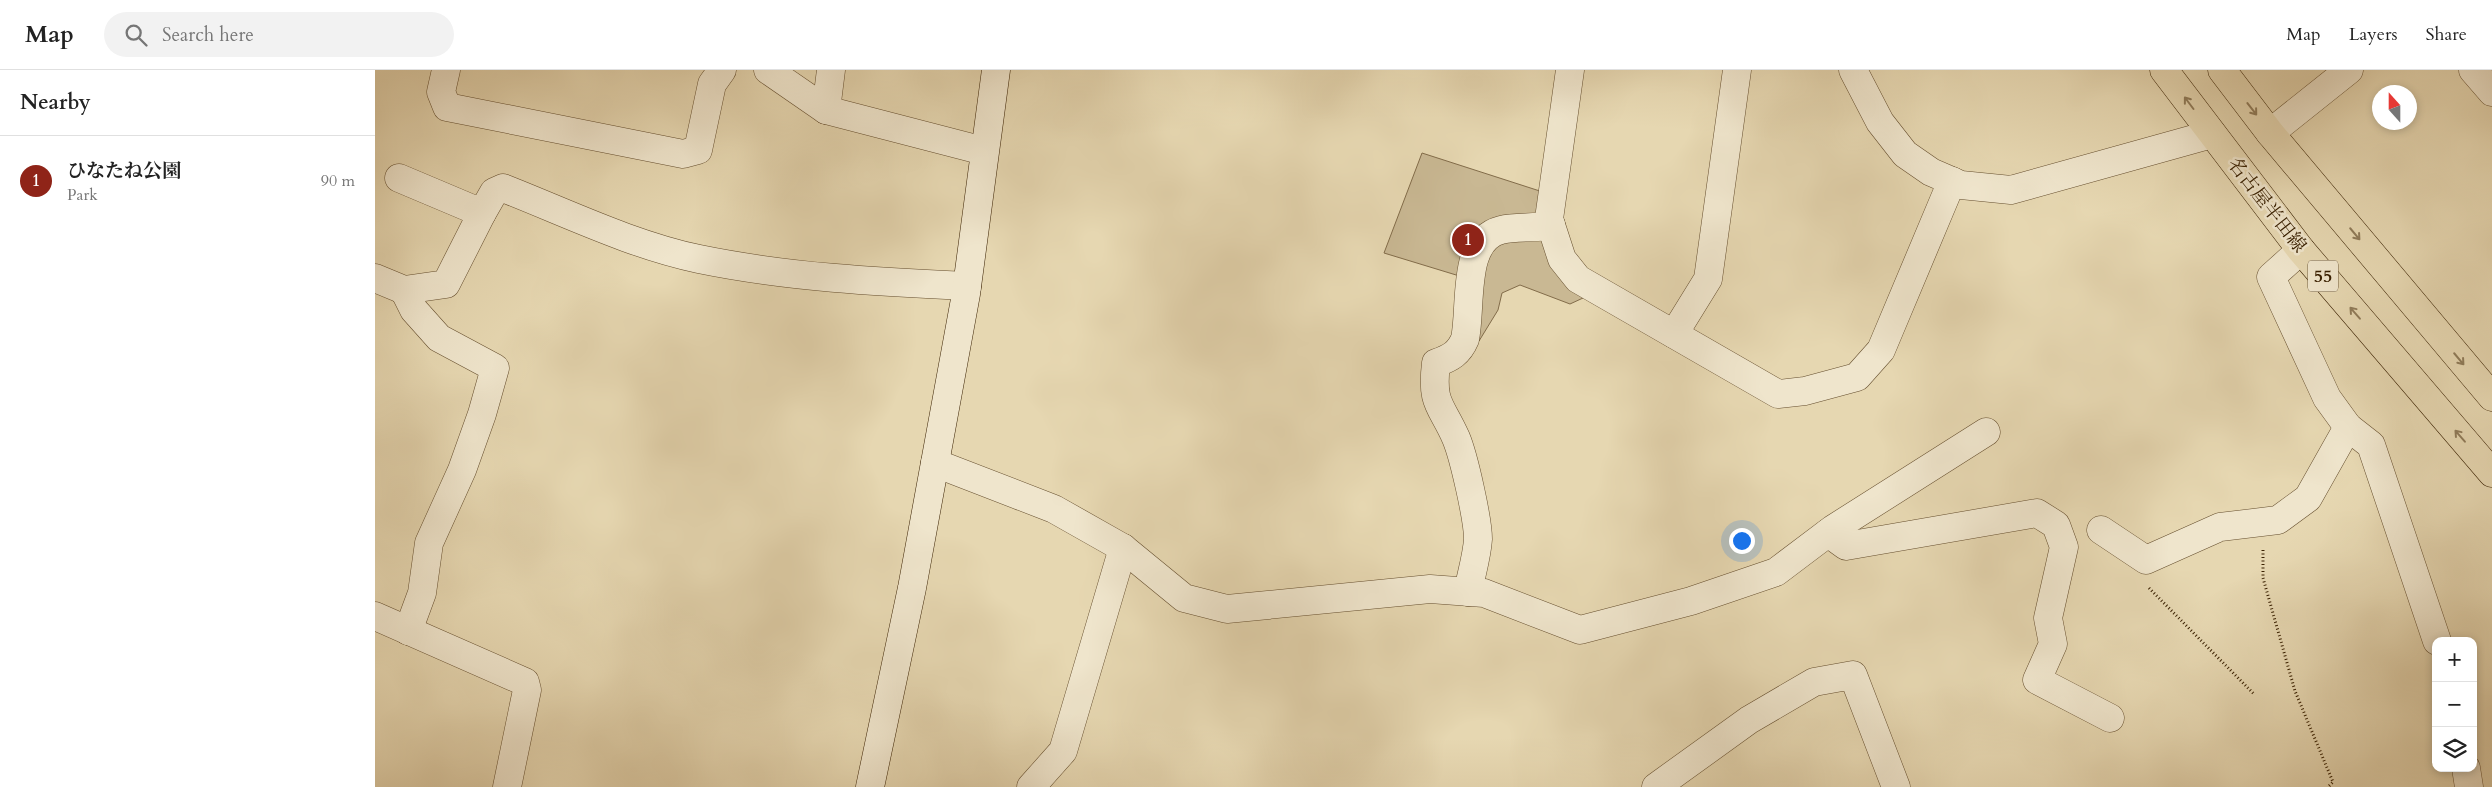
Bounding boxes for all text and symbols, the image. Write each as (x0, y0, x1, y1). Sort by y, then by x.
search box (104, 12, 454, 57)
text: Map (25, 18, 74, 51)
icon: search (122, 21, 150, 49)
text: Search here (162, 22, 254, 48)
text: Map (2286, 22, 2321, 47)
text: Layers (2349, 22, 2398, 47)
text: Share (2426, 22, 2467, 47)
north arrow (2372, 85, 2417, 130)
text: Nearby (20, 88, 91, 117)
one-way arrow (2184, 96, 2194, 110)
one-way arrow (2246, 102, 2257, 115)
street label: 名古屋半田線 (2222, 152, 2312, 258)
text: ひなたね公園 (67, 158, 181, 184)
text: 1 (32, 170, 40, 192)
text: 90 m (321, 170, 355, 192)
text: Park (67, 184, 98, 206)
pin: 1 (1452, 221, 1484, 259)
one-way arrow (2349, 227, 2360, 240)
road number: 55 (2308, 260, 2338, 292)
one-way arrow (2349, 307, 2360, 320)
one-way arrow (2454, 352, 2465, 365)
one-way arrow (2455, 430, 2466, 443)
your location (1729, 528, 1755, 554)
map controls (2432, 637, 2477, 772)
button: + (2432, 637, 2477, 682)
button: − (2432, 682, 2477, 727)
button: layers (2432, 727, 2477, 772)

